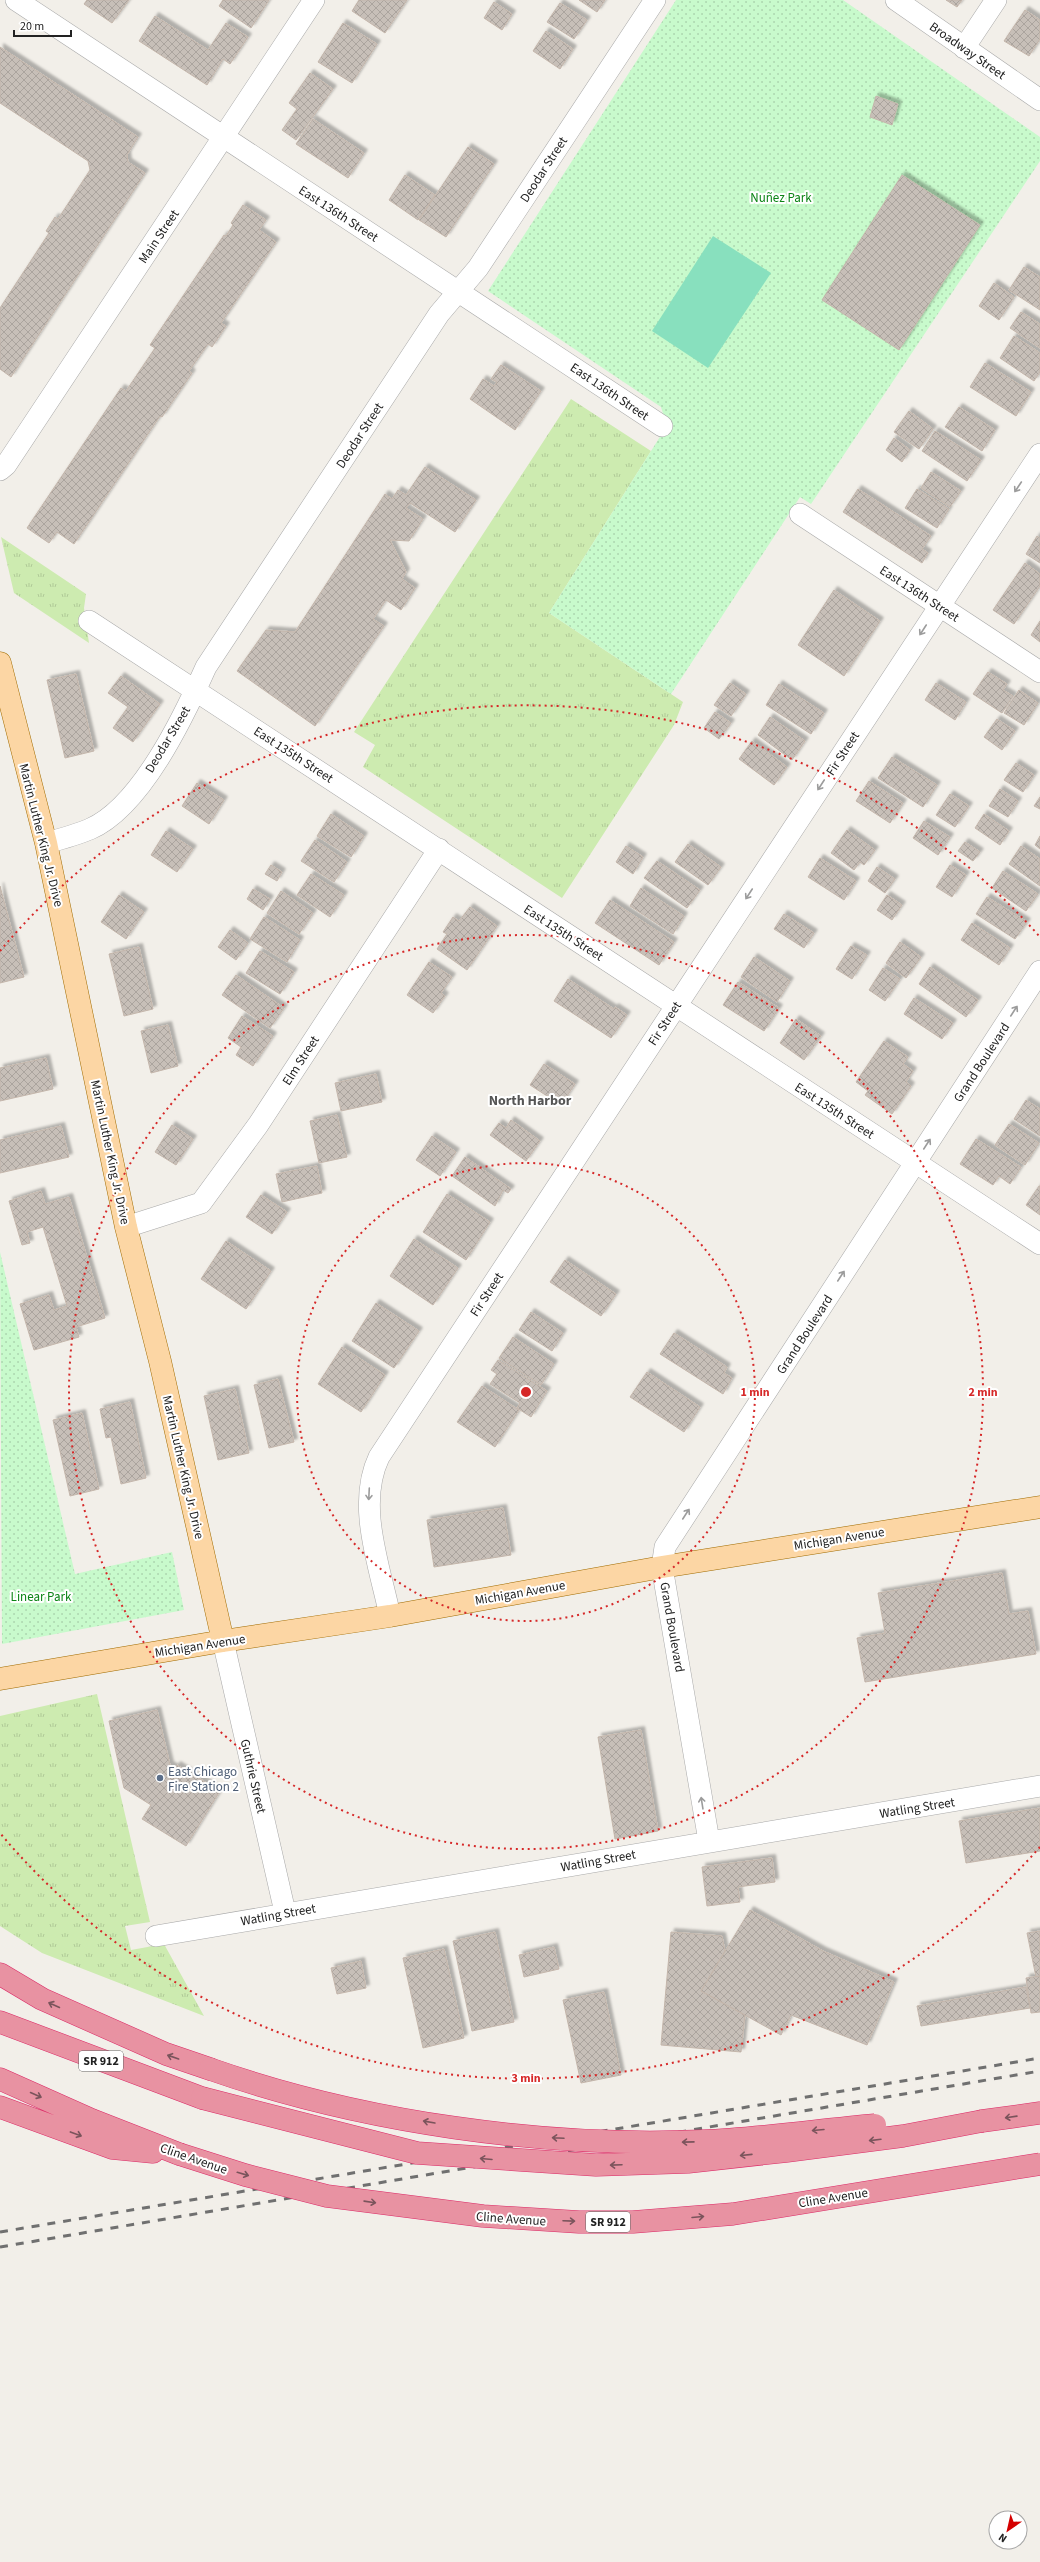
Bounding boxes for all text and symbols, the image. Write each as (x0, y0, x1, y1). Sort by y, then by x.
scale bar (14, 12, 71, 38)
text: 20 m (20, 18, 44, 35)
street label: Broadway Street (926, 18, 1010, 84)
street label: Deodar Street (516, 133, 572, 206)
street label: East 136th Street (295, 181, 382, 247)
park label: Nuñez Park (750, 189, 812, 207)
street label: Main Street (134, 206, 184, 267)
street label: East 136th Street (566, 359, 653, 425)
street label: Deodar Street (332, 399, 388, 472)
one-way arrow (1014, 481, 1022, 493)
street label: East 136th Street (876, 561, 963, 627)
one-way arrow (919, 624, 927, 636)
street label: Deodar Street (141, 702, 195, 776)
street label: East 135th Street (250, 722, 337, 788)
street label: Fir Street (822, 727, 864, 779)
street label: Martin Luther King Jr. Drive (15, 762, 68, 909)
one-way arrow (817, 780, 825, 791)
one-way arrow (745, 888, 753, 900)
street label: East 135th Street (520, 900, 607, 966)
street label: Fir Street (644, 997, 686, 1049)
one-way arrow (1010, 1005, 1018, 1017)
street label: Grand Boulevard (949, 1019, 1014, 1106)
street label: Elm Street (278, 1032, 324, 1089)
street label: Martin Luther King Jr. Drive (86, 1078, 134, 1226)
street label: East 135th Street (791, 1078, 878, 1144)
district label: North Harbor (489, 1091, 572, 1111)
one-way arrow (924, 1138, 932, 1150)
street label: Fir Street (466, 1268, 508, 1320)
one-way arrow (837, 1271, 845, 1282)
street label: Grand Boulevard (772, 1291, 837, 1378)
text: 1 min (740, 1384, 770, 1401)
text: 2 min (968, 1384, 998, 1401)
centre of rings (519, 1385, 533, 1399)
street label: Martin Luther King Jr. Drive (158, 1394, 208, 1541)
one-way arrow (365, 1487, 372, 1500)
one-way arrow (682, 1509, 690, 1520)
street label: Michigan Avenue (793, 1523, 886, 1555)
street label: Michigan Avenue (474, 1576, 567, 1610)
street label: Grand Boulevard (655, 1581, 689, 1674)
park label: Linear Park (11, 1588, 72, 1606)
street label: Michigan Avenue (154, 1630, 247, 1662)
street label: Guthrie Street (236, 1737, 270, 1816)
place label: East Chicago Fire Station 2 (168, 1763, 239, 1796)
marker: East Chicago Fire Station 2 (155, 1773, 165, 1783)
street label: Watling Street (878, 1793, 957, 1823)
one-way arrow (698, 1797, 706, 1810)
street label: Watling Street (559, 1845, 638, 1876)
street label: Watling Street (239, 1899, 318, 1930)
one-way arrow (49, 2001, 61, 2008)
road number: SR 912 (79, 2051, 123, 2071)
one-way arrow (167, 2053, 180, 2060)
text: 3 min (511, 2070, 541, 2087)
one-way arrow (29, 2092, 41, 2099)
one-way arrow (1005, 2113, 1018, 2121)
one-way arrow (423, 2118, 436, 2126)
one-way arrow (811, 2127, 824, 2134)
one-way arrow (70, 2131, 82, 2139)
one-way arrow (552, 2134, 565, 2141)
one-way arrow (869, 2136, 882, 2143)
one-way arrow (682, 2138, 695, 2145)
street label: Cline Avenue (158, 2139, 230, 2179)
one-way arrow (740, 2152, 753, 2159)
one-way arrow (480, 2155, 493, 2162)
one-way arrow (610, 2161, 623, 2168)
one-way arrow (236, 2171, 249, 2178)
street label: Cline Avenue (797, 2184, 869, 2212)
one-way arrow (363, 2198, 376, 2205)
street label: Cline Avenue (475, 2208, 547, 2230)
road number: SR 912 (586, 2212, 630, 2232)
one-way arrow (691, 2213, 704, 2220)
one-way arrow (562, 2218, 575, 2225)
north arrow (988, 2510, 1028, 2550)
text: N (995, 2530, 1010, 2546)

